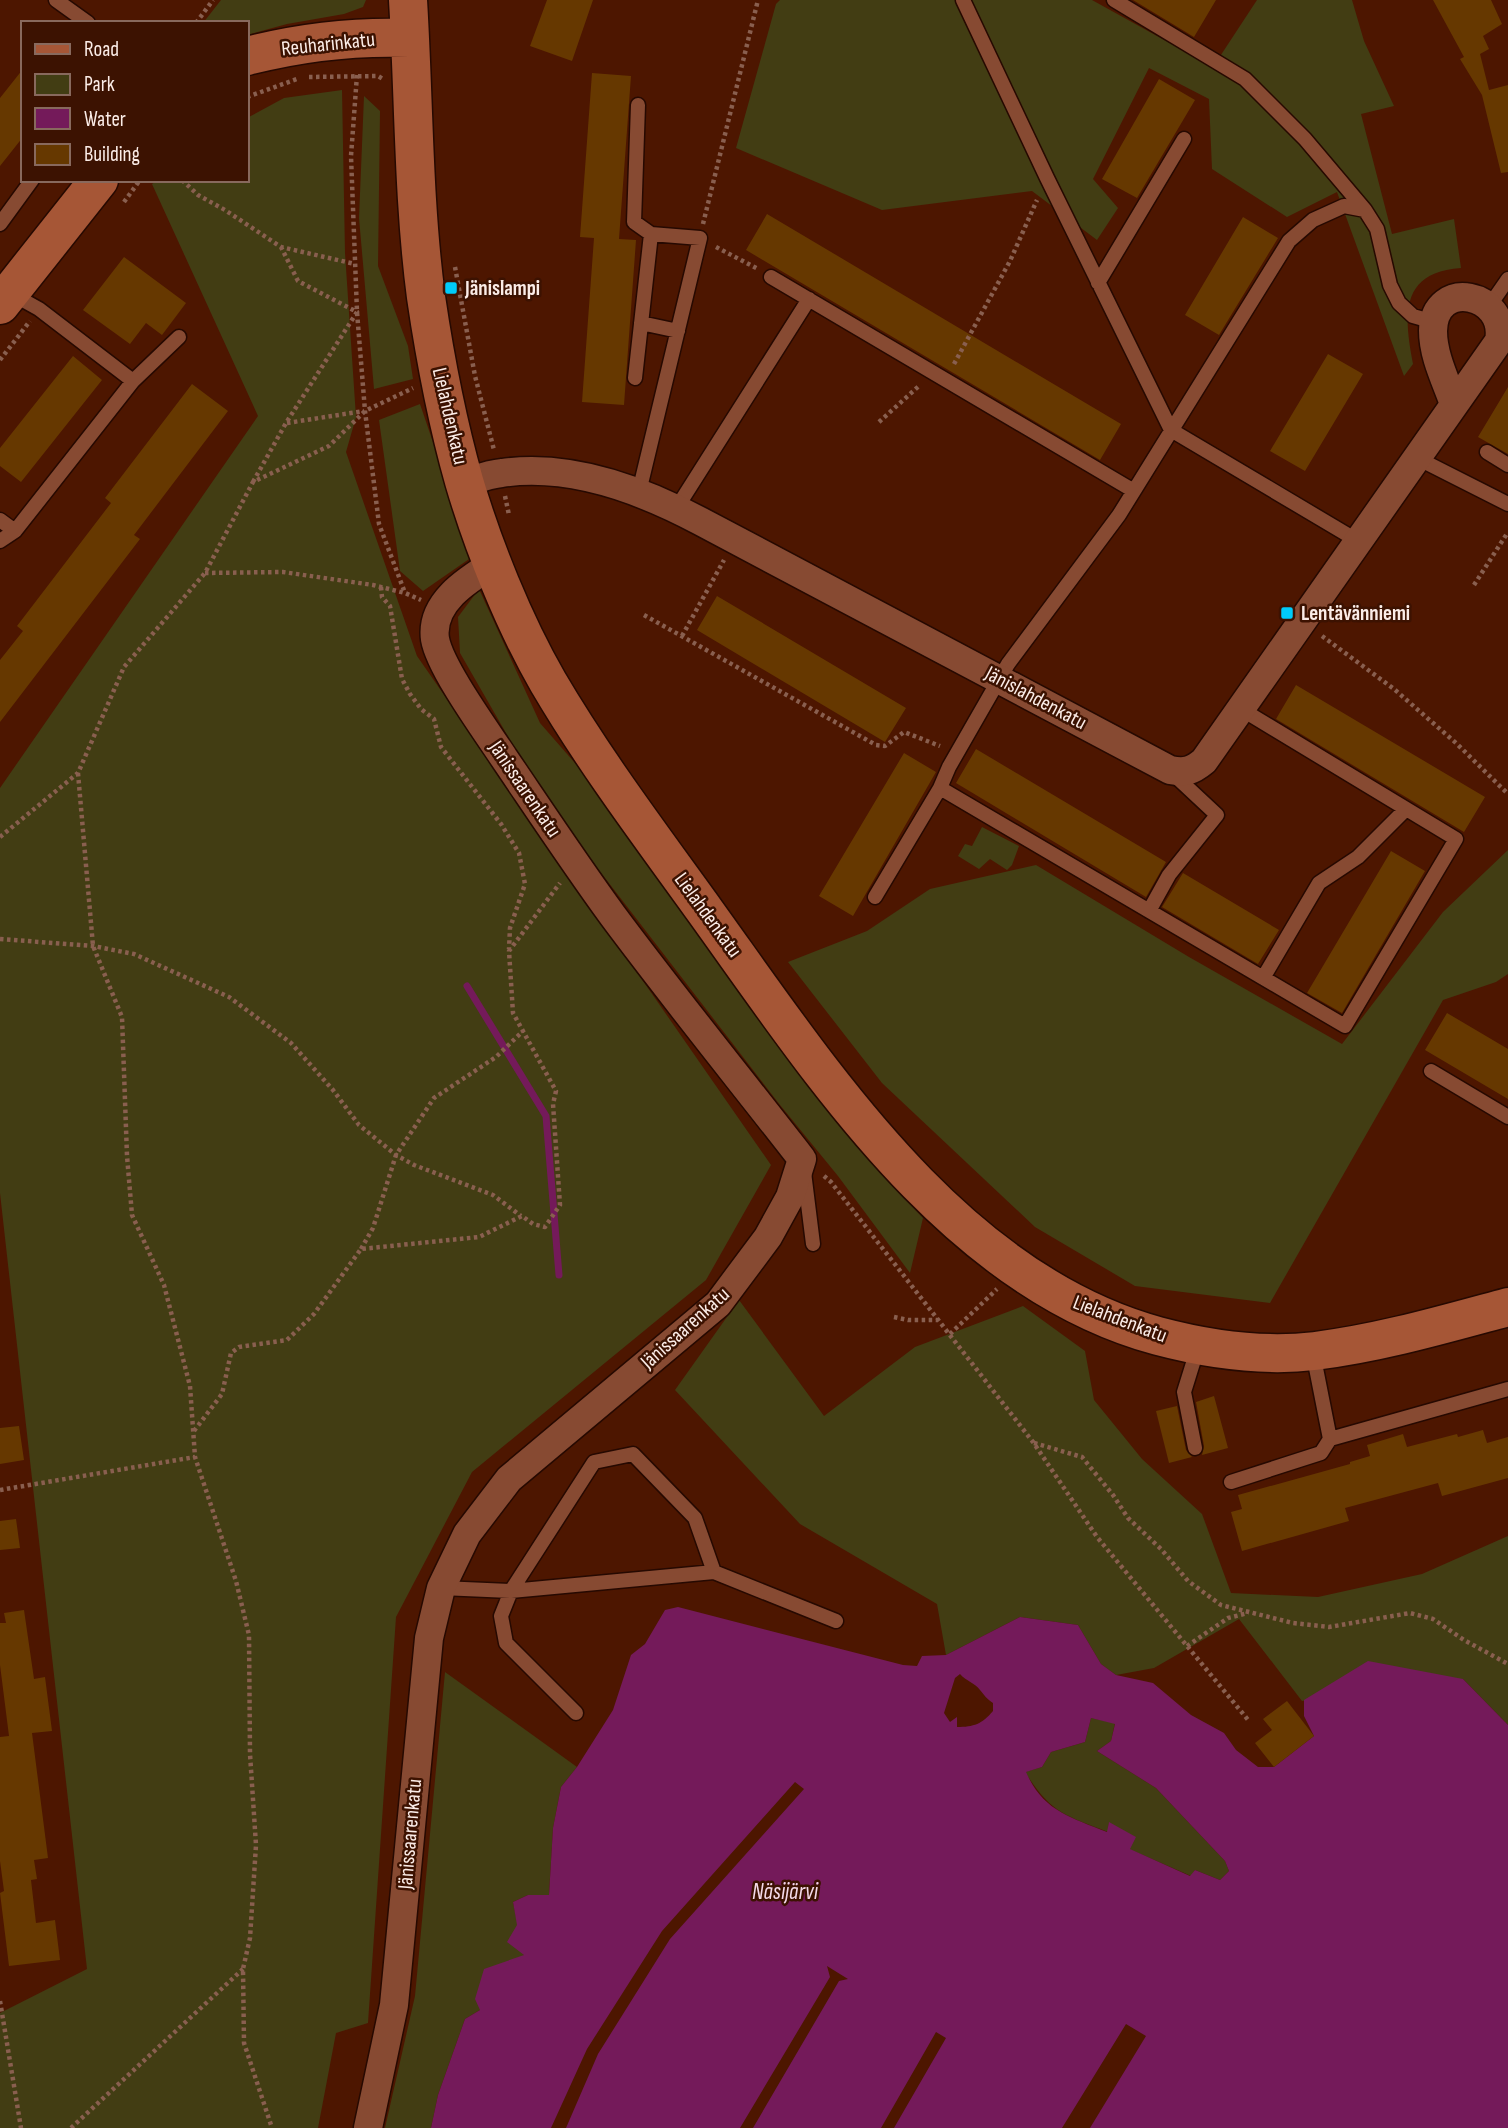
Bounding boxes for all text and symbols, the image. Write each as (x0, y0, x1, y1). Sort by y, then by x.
legend (21, 21, 248, 182)
street label: Reuharinkatu (280, 27, 376, 61)
text: Road (84, 37, 119, 62)
text: Park (84, 72, 115, 97)
text: Water (84, 107, 126, 132)
text: Building (84, 142, 140, 167)
place label: Jänislampi (464, 276, 540, 301)
marker: Jänislampi (443, 280, 459, 296)
street label: Lielahdenkatu (427, 365, 473, 467)
place label: Lentävänniemi (1301, 601, 1410, 626)
marker: Lentävänniemi (1279, 605, 1295, 621)
street label: Jänislahdenkatu (980, 660, 1091, 735)
street label: Jänissaarenkatu (483, 735, 566, 842)
street label: Lielahdenkatu (669, 868, 747, 962)
street label: Jänissaarenkatu (635, 1282, 734, 1375)
street label: Lielahdenkatu (1070, 1290, 1170, 1348)
street label: Jänissaarenkatu (393, 1778, 427, 1891)
water label: Näsijärvi (752, 1878, 819, 1906)

